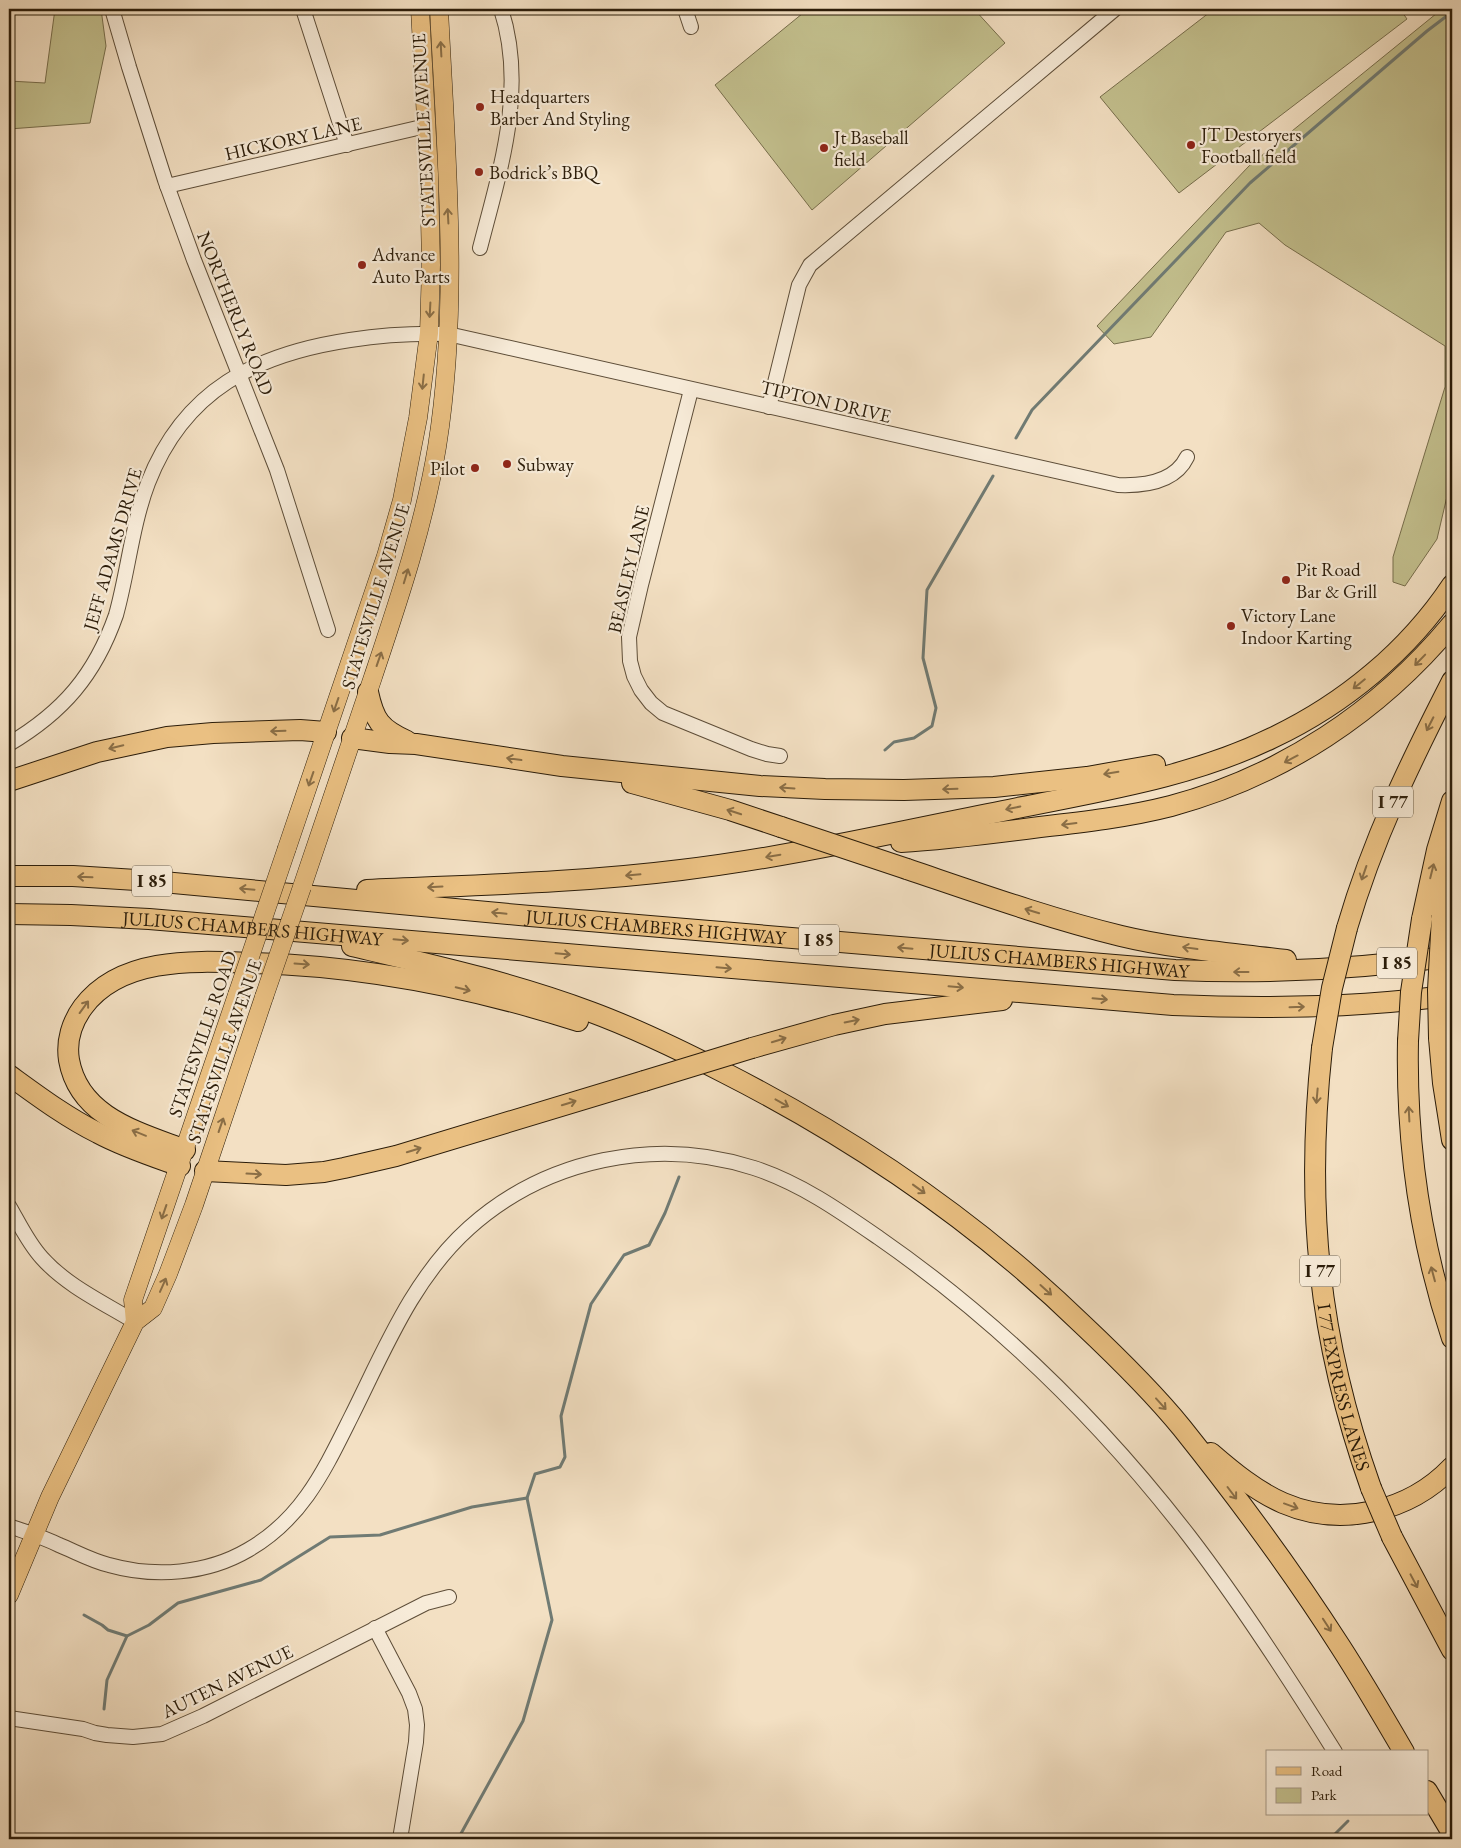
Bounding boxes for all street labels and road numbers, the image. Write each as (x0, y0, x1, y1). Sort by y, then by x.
street label: STATESVILLE AVENUE (406, 33, 441, 227)
street label: HICKORY LANE (222, 111, 364, 166)
street label: NORTHERLY ROAD (191, 228, 280, 399)
street label: TIPTON DRIVE (758, 374, 894, 429)
street label: JEFF ADAMS DRIVE (77, 465, 148, 635)
street label: STATESVILLE AVENUE (335, 500, 416, 692)
street label: BEASLEY LANE (602, 502, 655, 635)
road number: I 77 (1373, 786, 1413, 818)
road number: I 85 (132, 866, 172, 896)
street label: JULIUS CHAMBERS HIGHWAY (523, 903, 788, 950)
street label: JULIUS CHAMBERS HIGHWAY (120, 906, 384, 952)
road number: I 85 (799, 924, 839, 956)
street label: JULIUS CHAMBERS HIGHWAY (926, 937, 1191, 984)
street label: STATESVILLE ROAD (162, 948, 243, 1121)
road number: I 85 (1377, 948, 1417, 978)
street label: STATESVILLE AVENUE (181, 955, 268, 1147)
road number: I 77 (1300, 1256, 1340, 1286)
street label: I 77 EXPRESS LANES (1312, 1302, 1376, 1474)
street label: AUTEN AVENUE (156, 1639, 297, 1725)

